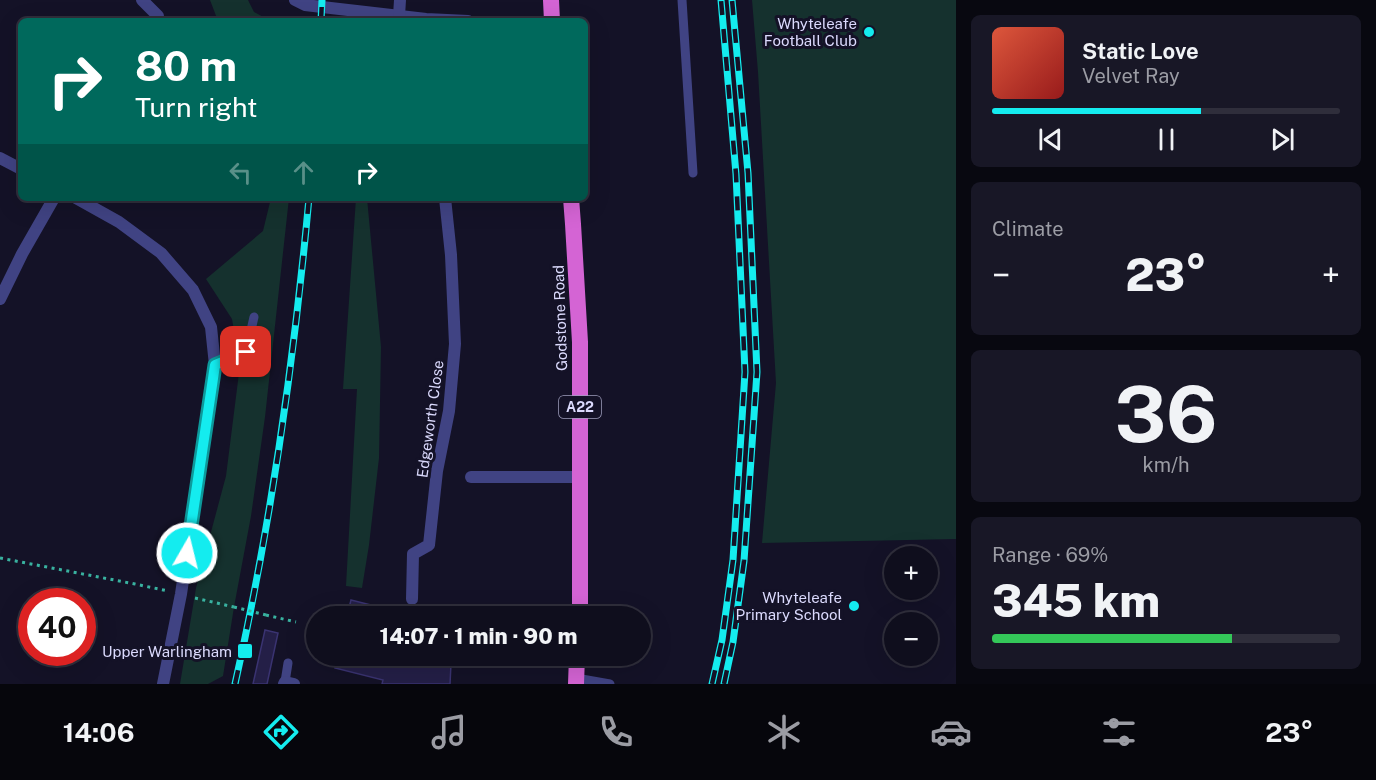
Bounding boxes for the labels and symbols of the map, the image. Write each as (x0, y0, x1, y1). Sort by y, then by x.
place label: Whyteleafe Football Club (764, 15, 857, 49)
marker: Whyteleafe Football Club (862, 25, 876, 39)
street label: Godstone Road (550, 265, 570, 371)
pin (220, 326, 271, 377)
street label: Edgeworth Close (413, 359, 447, 479)
road number: A22 (559, 396, 601, 418)
position arrow (155, 521, 219, 585)
speed limit sign: 40 (18, 588, 96, 666)
place label: Whyteleafe Primary School (736, 589, 842, 623)
marker: Whyteleafe Primary School (847, 599, 861, 613)
marker: Upper Warlingham (236, 642, 254, 660)
place label: Upper Warlingham (102, 643, 232, 660)

